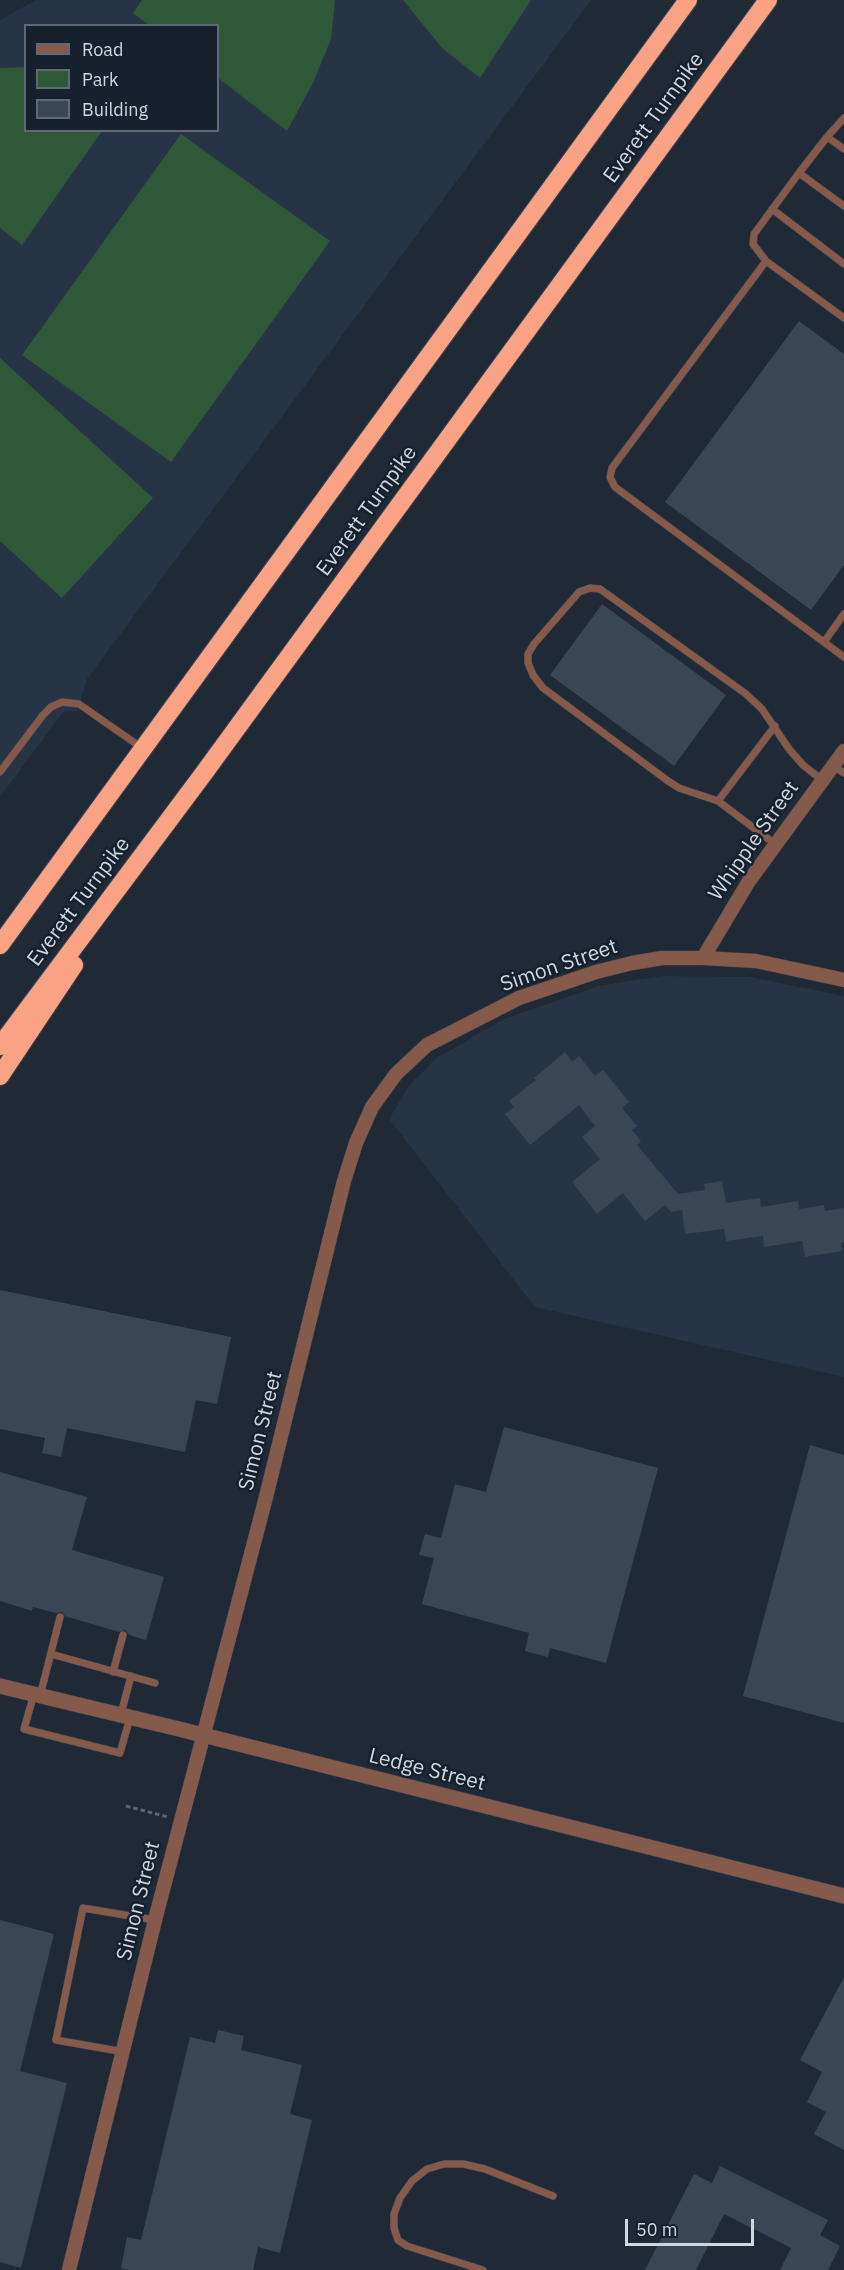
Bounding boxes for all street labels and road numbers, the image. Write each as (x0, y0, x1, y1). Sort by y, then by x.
street label: Everett Turnpike (598, 48, 710, 188)
street label: Everett Turnpike (311, 441, 423, 581)
street label: Whipple Street (704, 776, 804, 906)
street label: Everett Turnpike (22, 833, 136, 971)
street label: Simon Street (497, 934, 621, 998)
street label: Simon Street (234, 1369, 288, 1493)
street label: Ledge Street (366, 1743, 488, 1797)
street label: Simon Street (112, 1839, 166, 1963)

